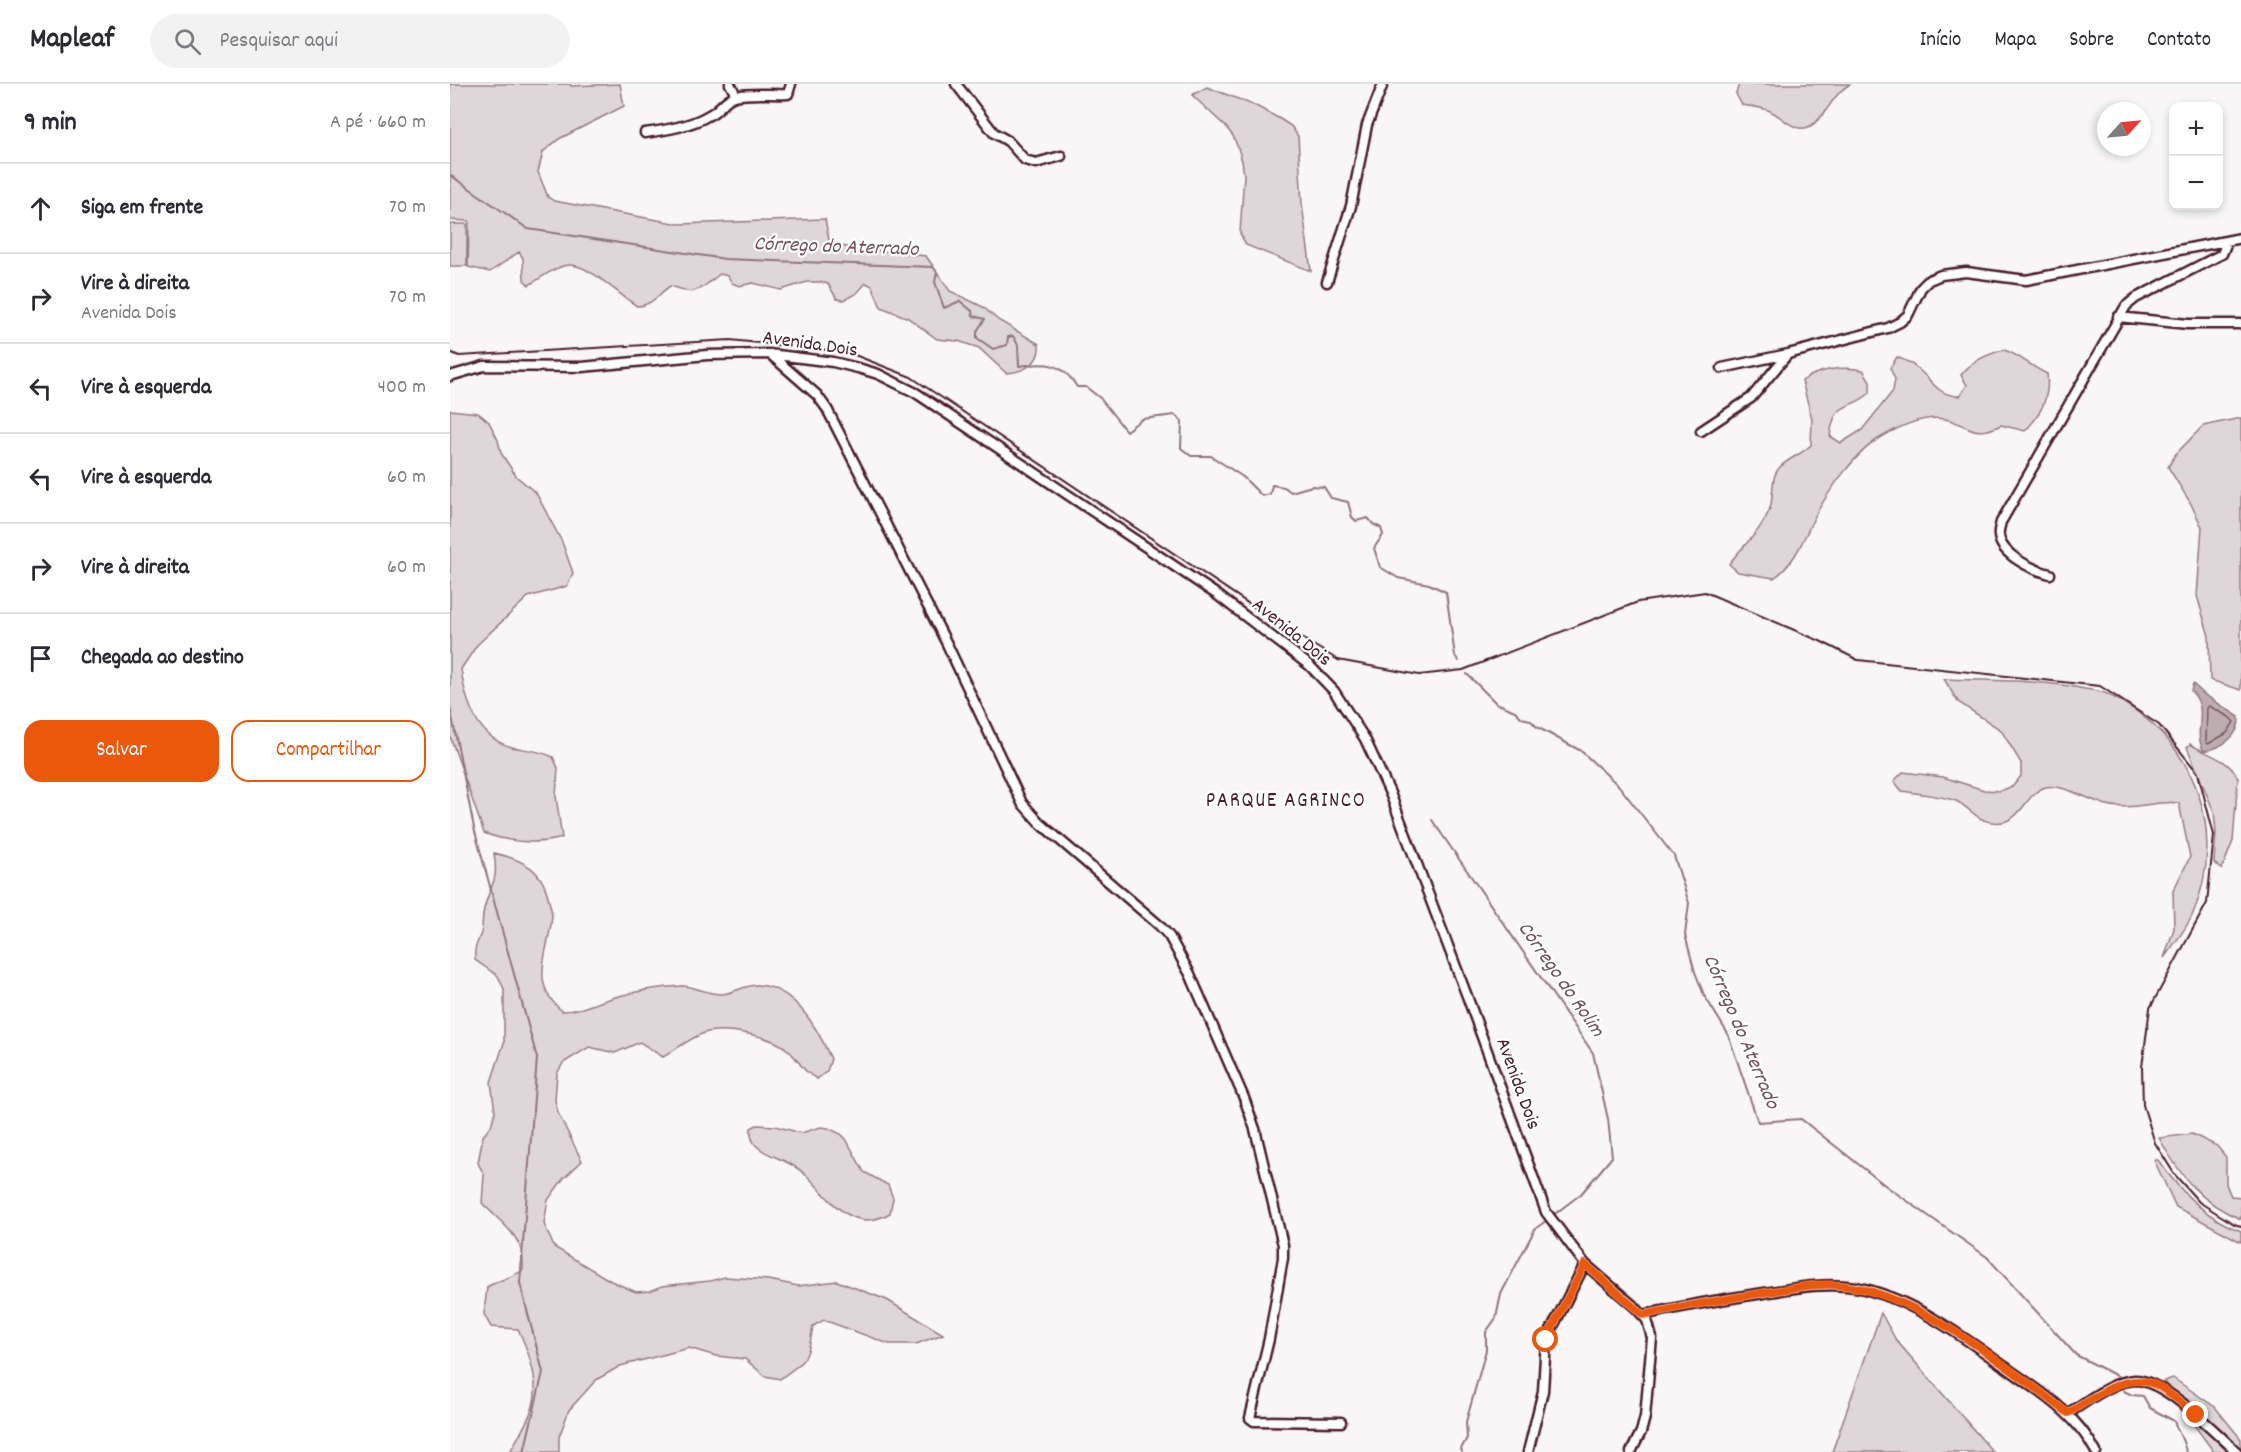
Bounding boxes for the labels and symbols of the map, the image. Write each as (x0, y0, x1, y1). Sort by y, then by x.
north arrow (2097, 102, 2151, 156)
water label: Córrego do Aterrado (753, 230, 921, 266)
street label: Avenida Dois (761, 324, 859, 366)
street label: Avenida Dois (1245, 592, 1337, 674)
district label: PARQUE AGRINCO (1206, 787, 1366, 817)
water label: Córrego do Rolim (1509, 916, 1611, 1044)
water label: Córrego do Aterrado (1694, 950, 1787, 1115)
street label: Avenida Dois (1487, 1034, 1547, 1134)
route start (1532, 1326, 1558, 1352)
route end (2182, 1401, 2208, 1427)

